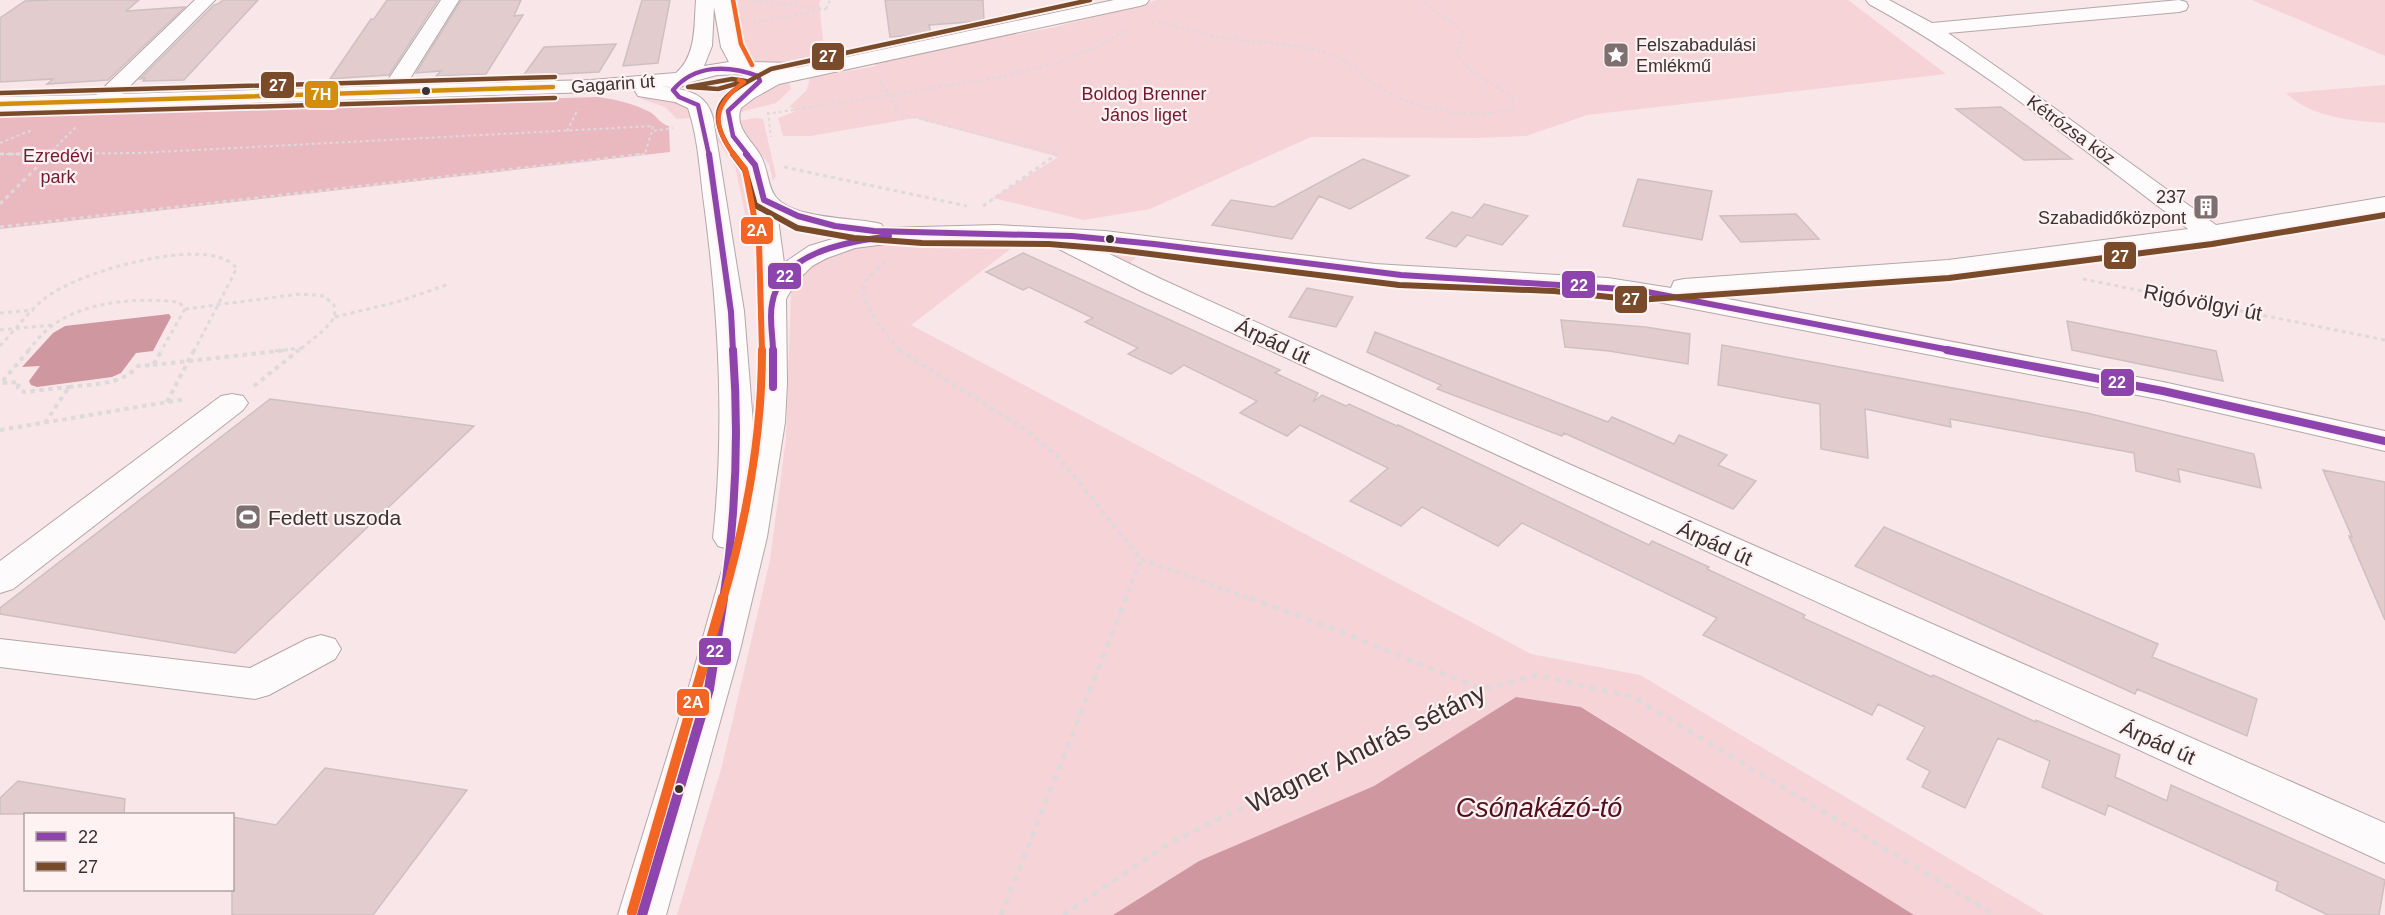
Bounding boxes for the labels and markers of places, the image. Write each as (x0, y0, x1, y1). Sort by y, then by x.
place label: Felszabadulási Emlékmű (1636, 35, 1756, 76)
place icon: Felszabadulási Emlékmű (1601, 40, 1631, 70)
unlabelled marker (420, 85, 432, 97)
place label: 237 Szabadidőközpont (2038, 187, 2186, 228)
building icon: 237 Szabadidőközpont (2191, 192, 2221, 222)
unlabelled marker (1104, 233, 1116, 245)
sports icon: Fedett uszoda (233, 502, 263, 532)
place label: Fedett uszoda (268, 506, 401, 529)
unlabelled marker (673, 783, 685, 795)

